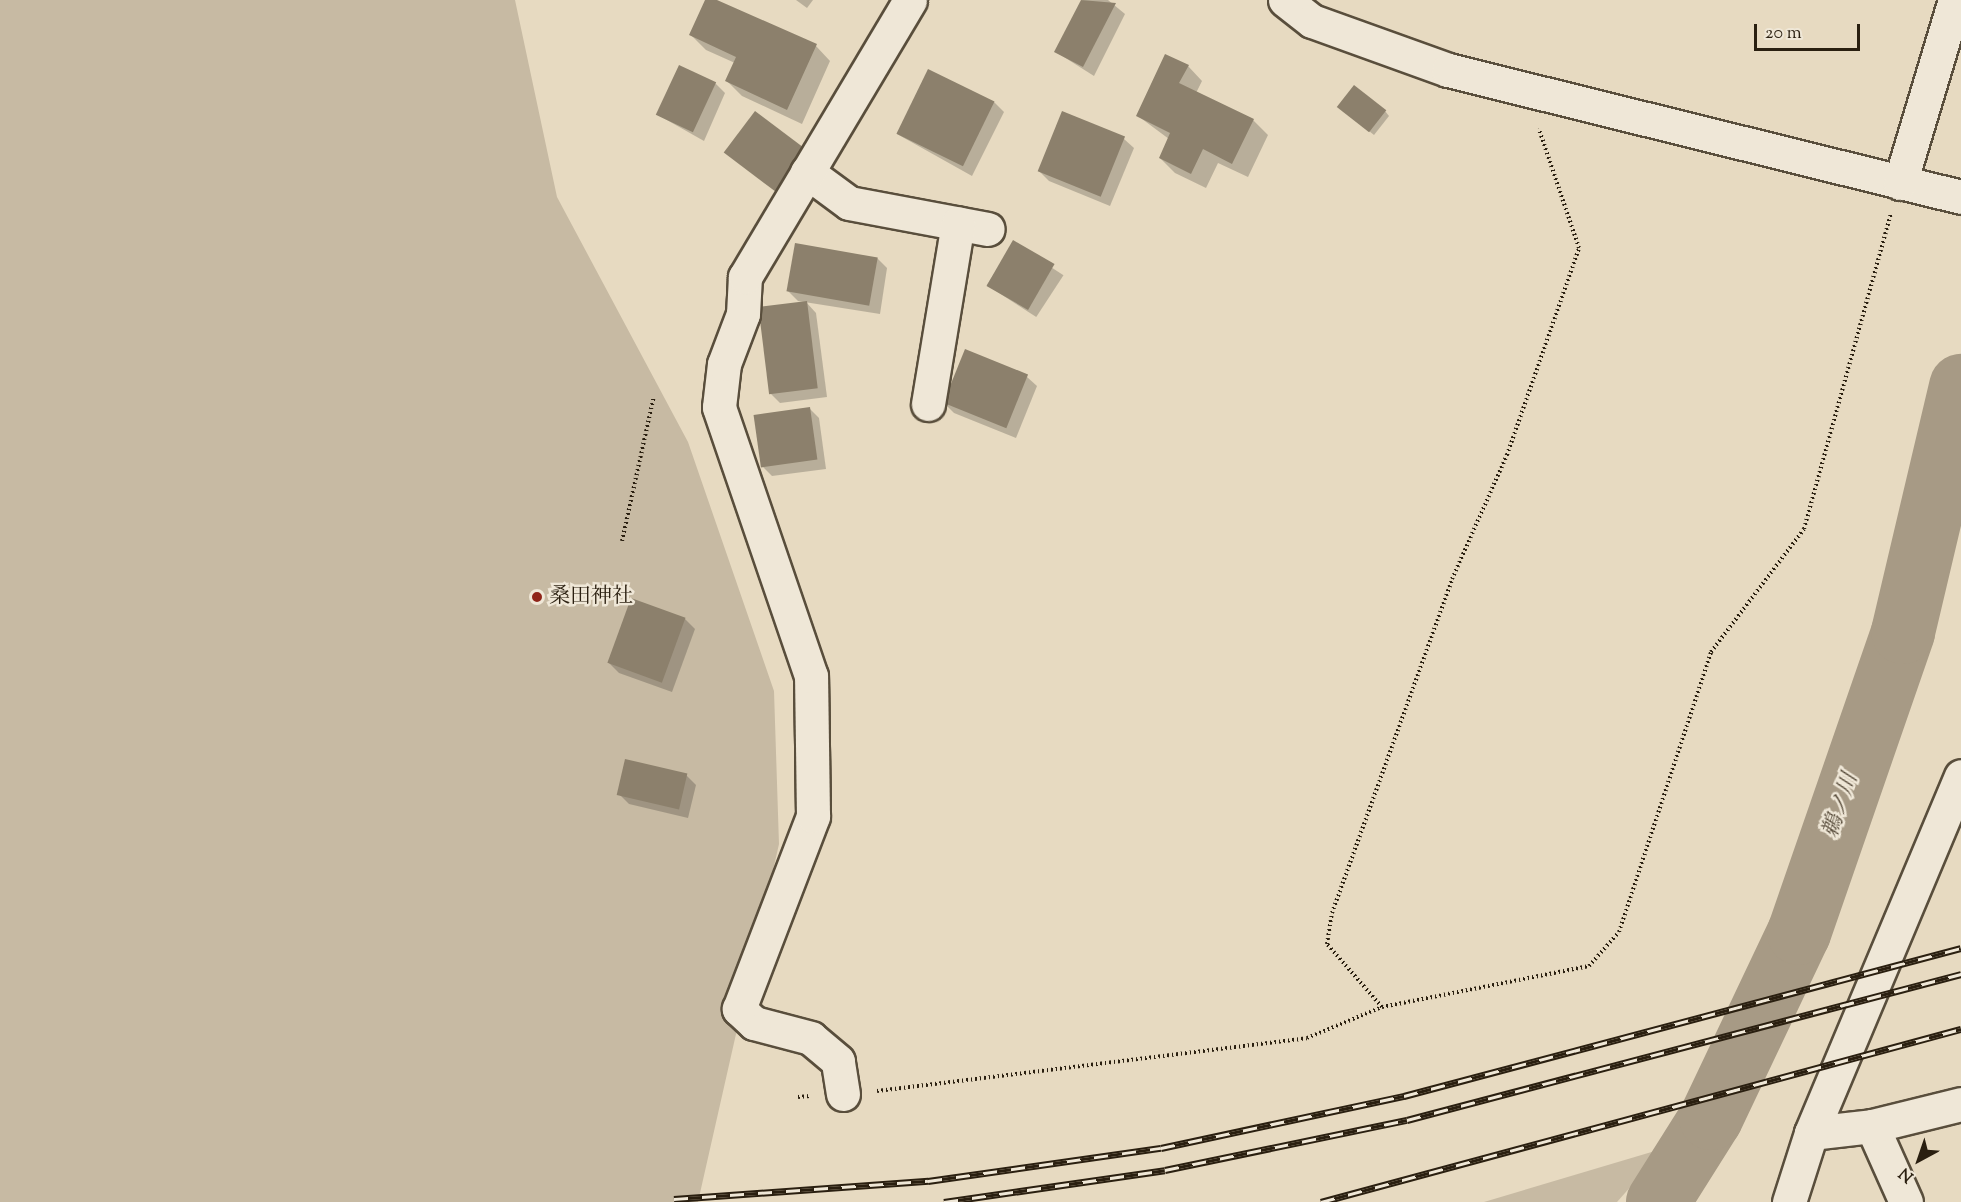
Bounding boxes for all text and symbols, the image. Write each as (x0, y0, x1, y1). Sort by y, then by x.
scale bar (1757, 12, 1864, 50)
text: 20 m (1765, 21, 1802, 47)
place label: 桑田神社 (549, 584, 633, 610)
marker: 桑田神社 (530, 590, 544, 604)
water label: 鵜ノ川 (1819, 771, 1865, 841)
north arrow (1889, 1130, 1949, 1190)
text: N (1895, 1161, 1919, 1187)

